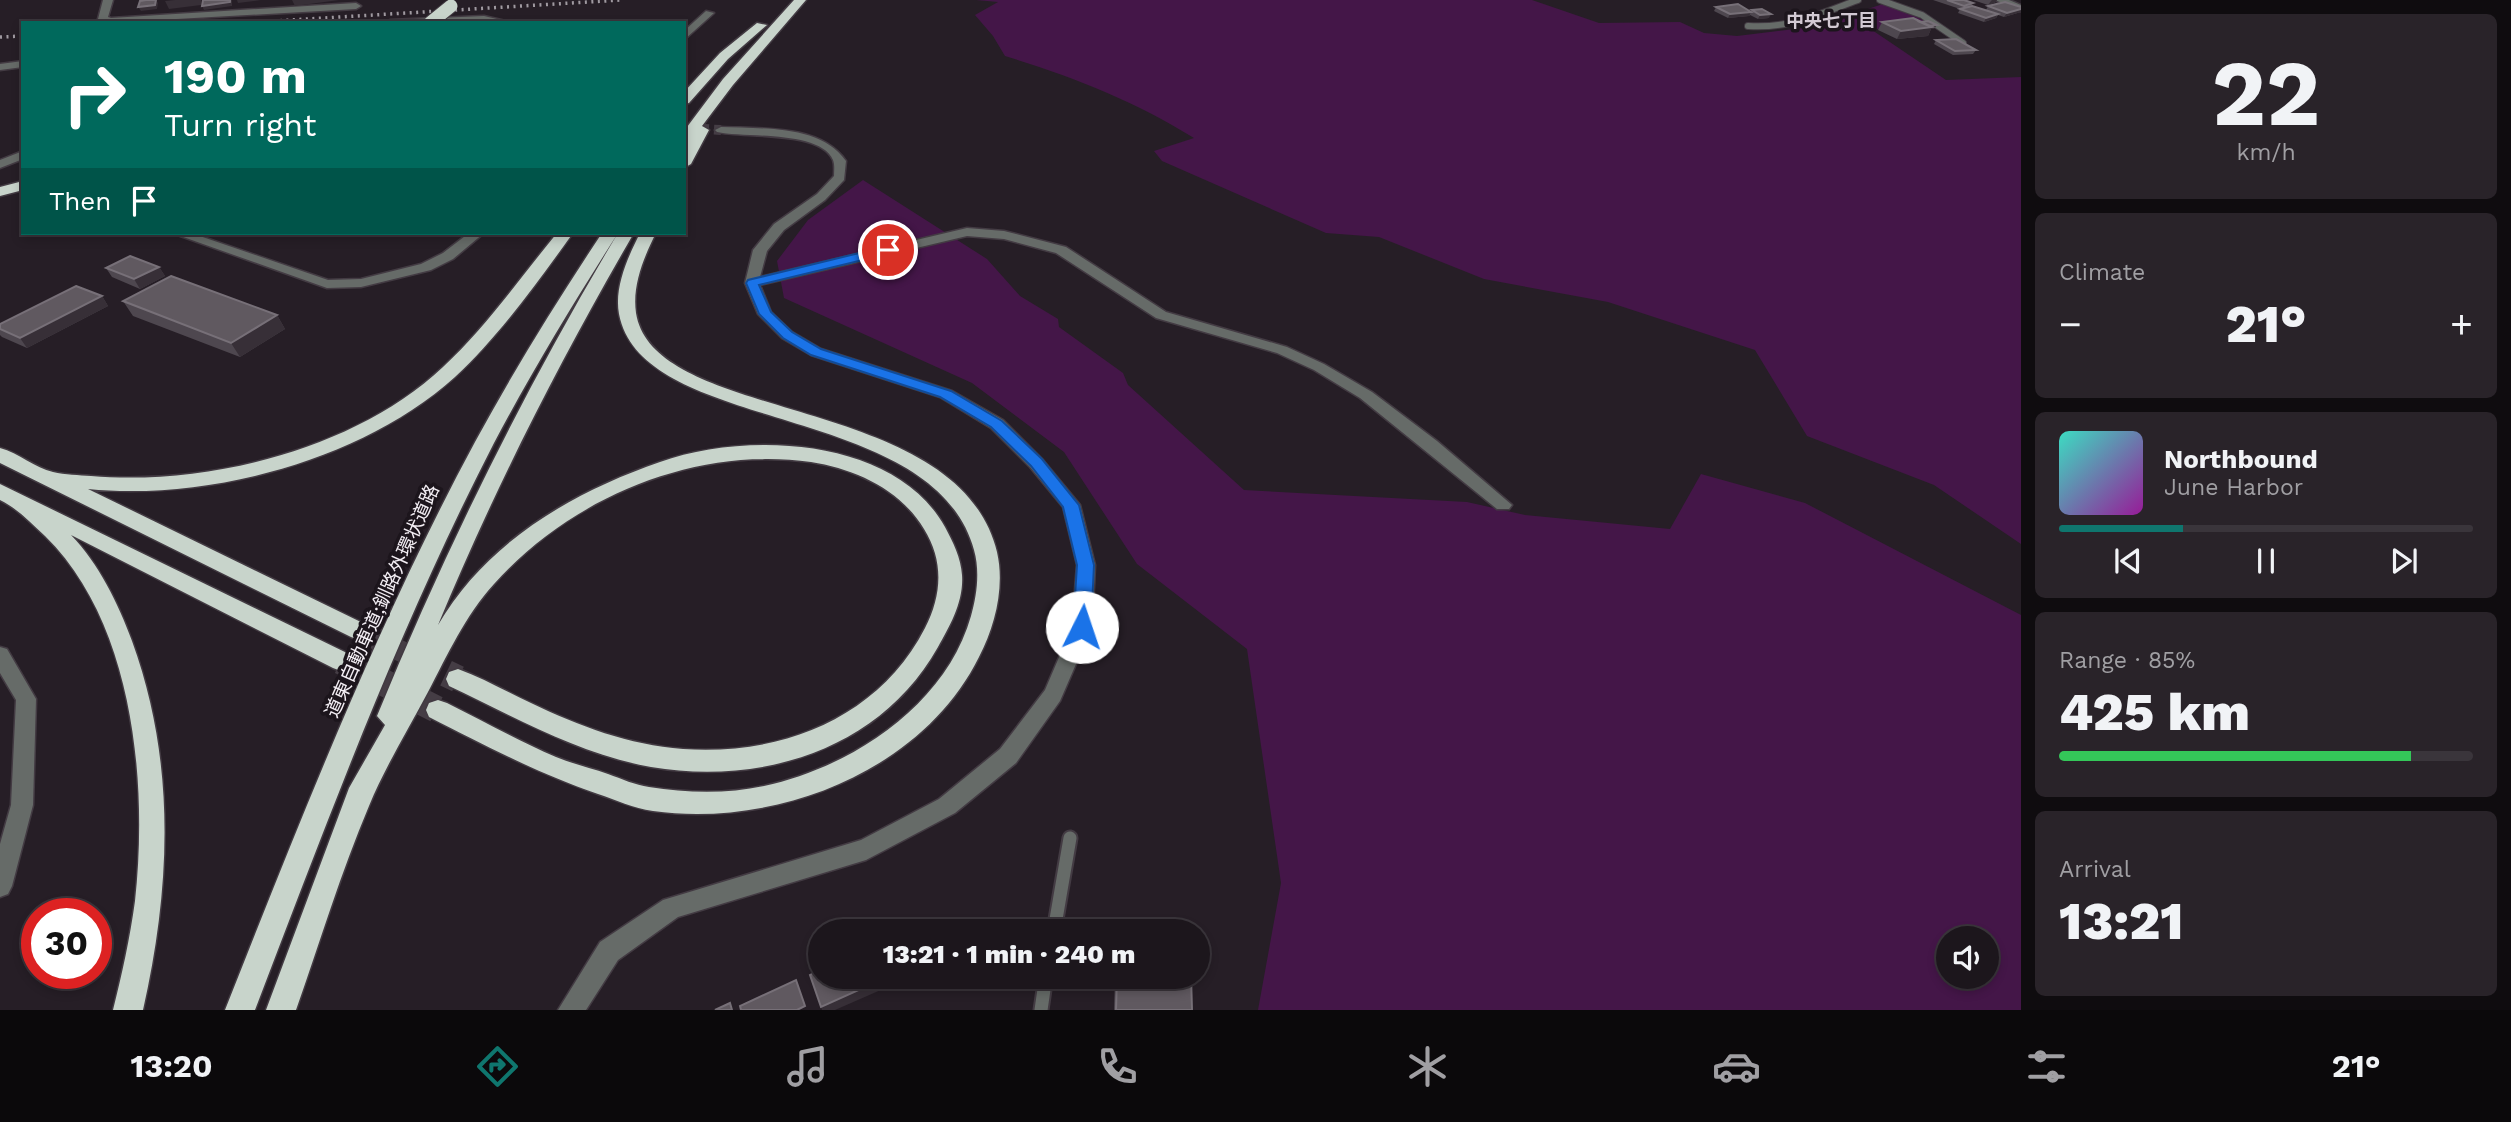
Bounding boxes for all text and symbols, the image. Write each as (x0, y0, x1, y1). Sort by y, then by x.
district label: 中央七丁目 (1786, 10, 1876, 31)
text: 22 (2212, 40, 2320, 147)
text: 190 m (164, 47, 307, 105)
icon: right (49, 49, 140, 140)
text: Turn right (164, 106, 316, 144)
text: km/h (2236, 139, 2296, 166)
icon: arrive (125, 182, 163, 220)
text: Then (49, 186, 111, 216)
pin (858, 220, 918, 280)
icon: arrive (869, 231, 907, 269)
text: Climate (2059, 259, 2145, 286)
text: 21° (2226, 294, 2306, 355)
text: − (2059, 302, 2082, 346)
text: + (2450, 302, 2473, 346)
text: Northbound (2164, 444, 2318, 474)
text: June Harbor (2164, 474, 2303, 501)
street label: 道東自動車道;釧路外環状道路 (320, 481, 444, 721)
icon: previous (2109, 542, 2147, 580)
icon: pause (2247, 542, 2285, 580)
icon: next (2385, 542, 2423, 580)
position arrow (1045, 590, 1119, 664)
text: Range · 85% (2059, 647, 2195, 674)
text: 425 km (2059, 682, 2250, 743)
text: Arrival (2059, 856, 2131, 883)
text: 13:21 (2059, 891, 2184, 952)
speed limit sign: 30 (21, 898, 112, 989)
map controls (1936, 926, 1999, 989)
button: sound (1936, 926, 1999, 989)
text: 13:21 · 1 min · 240 m (883, 939, 1135, 969)
icon: directions (473, 1042, 522, 1091)
icon: music (783, 1042, 832, 1091)
icon: phone (1093, 1042, 1142, 1091)
icon: climate (1403, 1042, 1452, 1091)
icon: car (1712, 1042, 1761, 1091)
icon: filters (2022, 1042, 2071, 1091)
text: 13:20 (130, 1047, 213, 1085)
text: 21° (2332, 1047, 2381, 1085)

